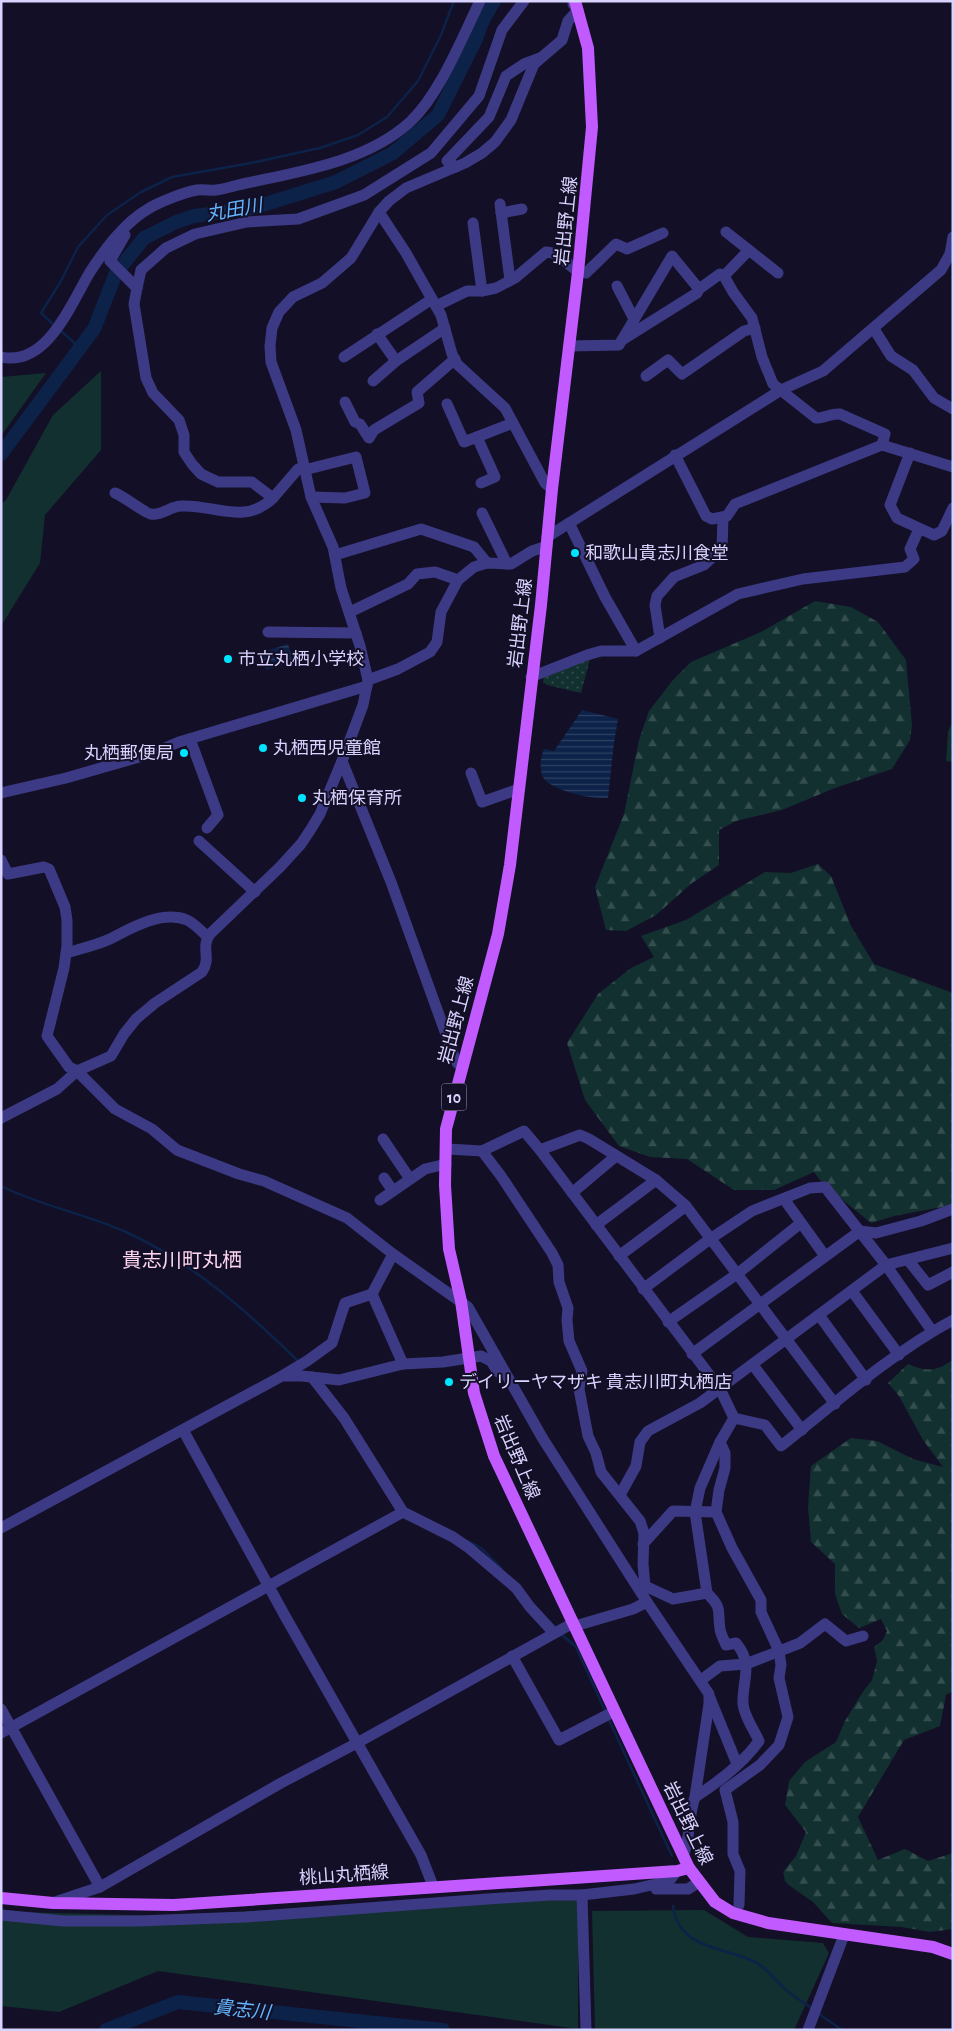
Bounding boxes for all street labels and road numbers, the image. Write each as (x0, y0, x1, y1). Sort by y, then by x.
street label: 岩出野上線 (551, 175, 581, 267)
street label: 岩出野上線 (505, 577, 535, 669)
street label: 岩出野上線 (435, 974, 477, 1066)
road number: 10 (442, 1084, 466, 1110)
street label: 岩出野上線 (490, 1412, 544, 1502)
street label: 岩出野上線 (659, 1778, 717, 1868)
street label: 桃山丸栖線 (298, 1862, 390, 1888)

